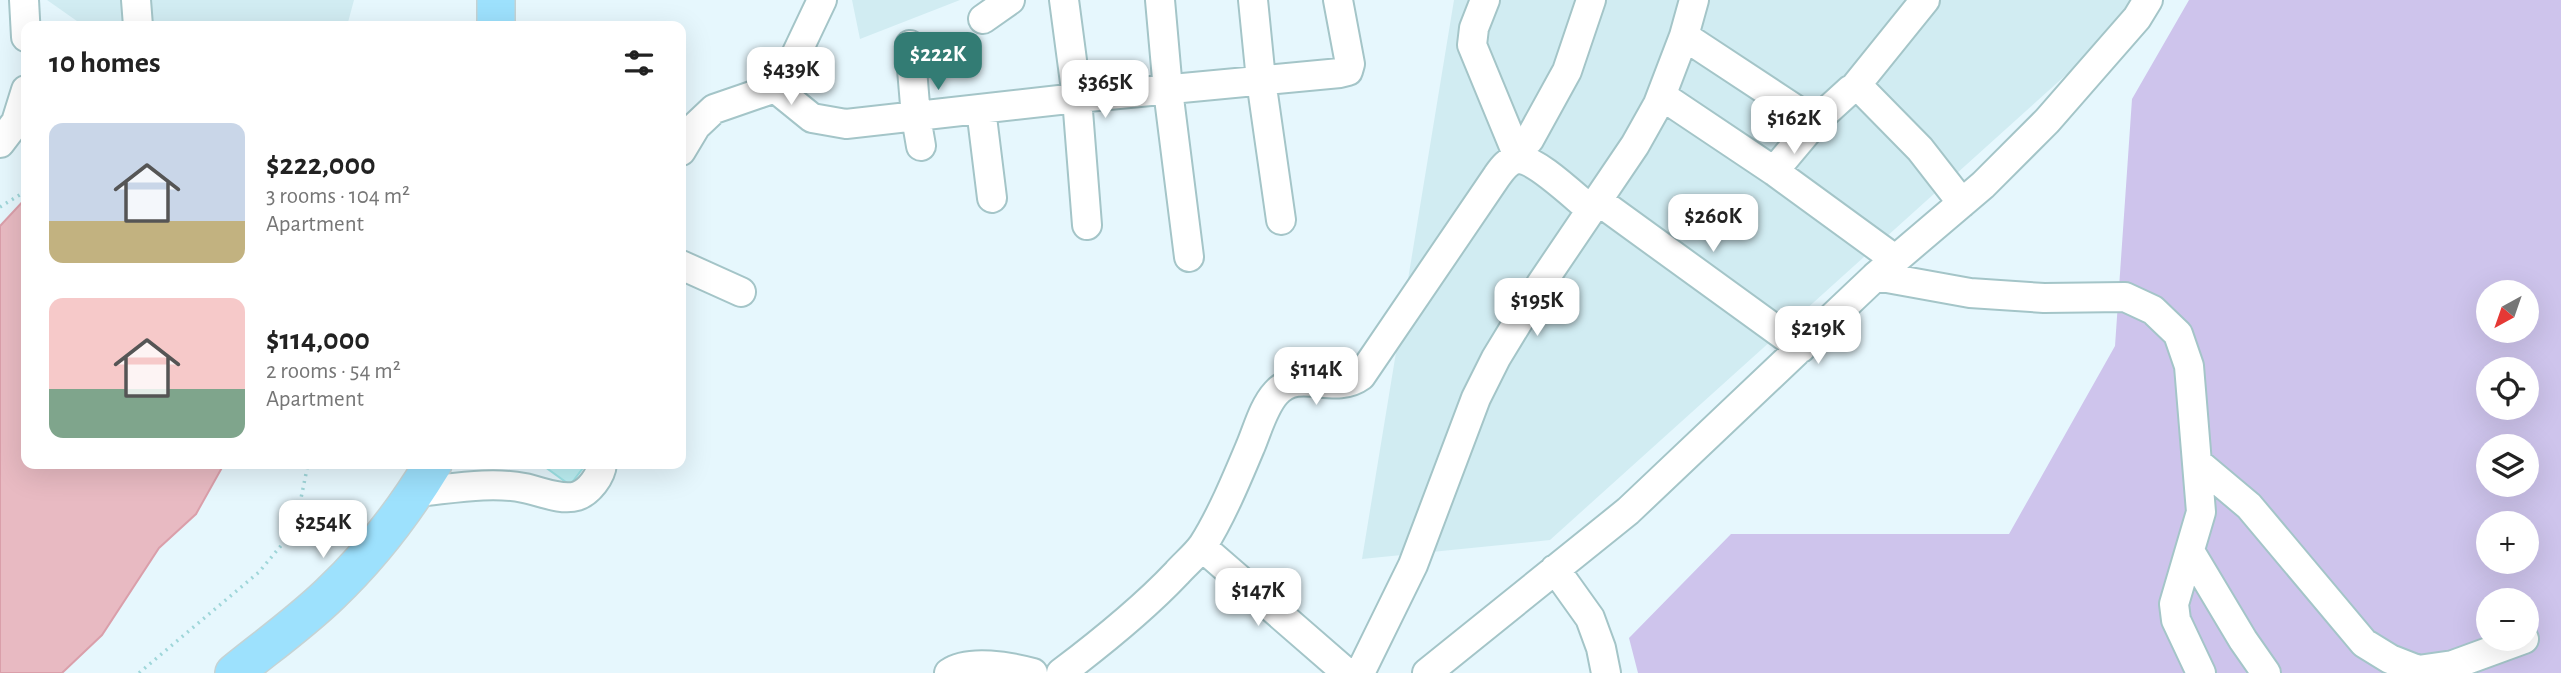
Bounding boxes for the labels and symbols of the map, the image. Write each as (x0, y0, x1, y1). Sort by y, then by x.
pin: $222K (889, 32, 987, 92)
pin: $439K (742, 48, 840, 107)
pin: $365K (1056, 60, 1154, 120)
pin: $162K (1745, 96, 1843, 156)
pin: $260K (1664, 194, 1762, 254)
pin: $195K (1488, 278, 1586, 338)
north arrow (2476, 280, 2539, 343)
pin: $219K (1769, 306, 1867, 366)
pin: $114K (1267, 348, 1365, 407)
pin: $254K (274, 500, 372, 560)
pin: $147K (1209, 568, 1307, 628)

